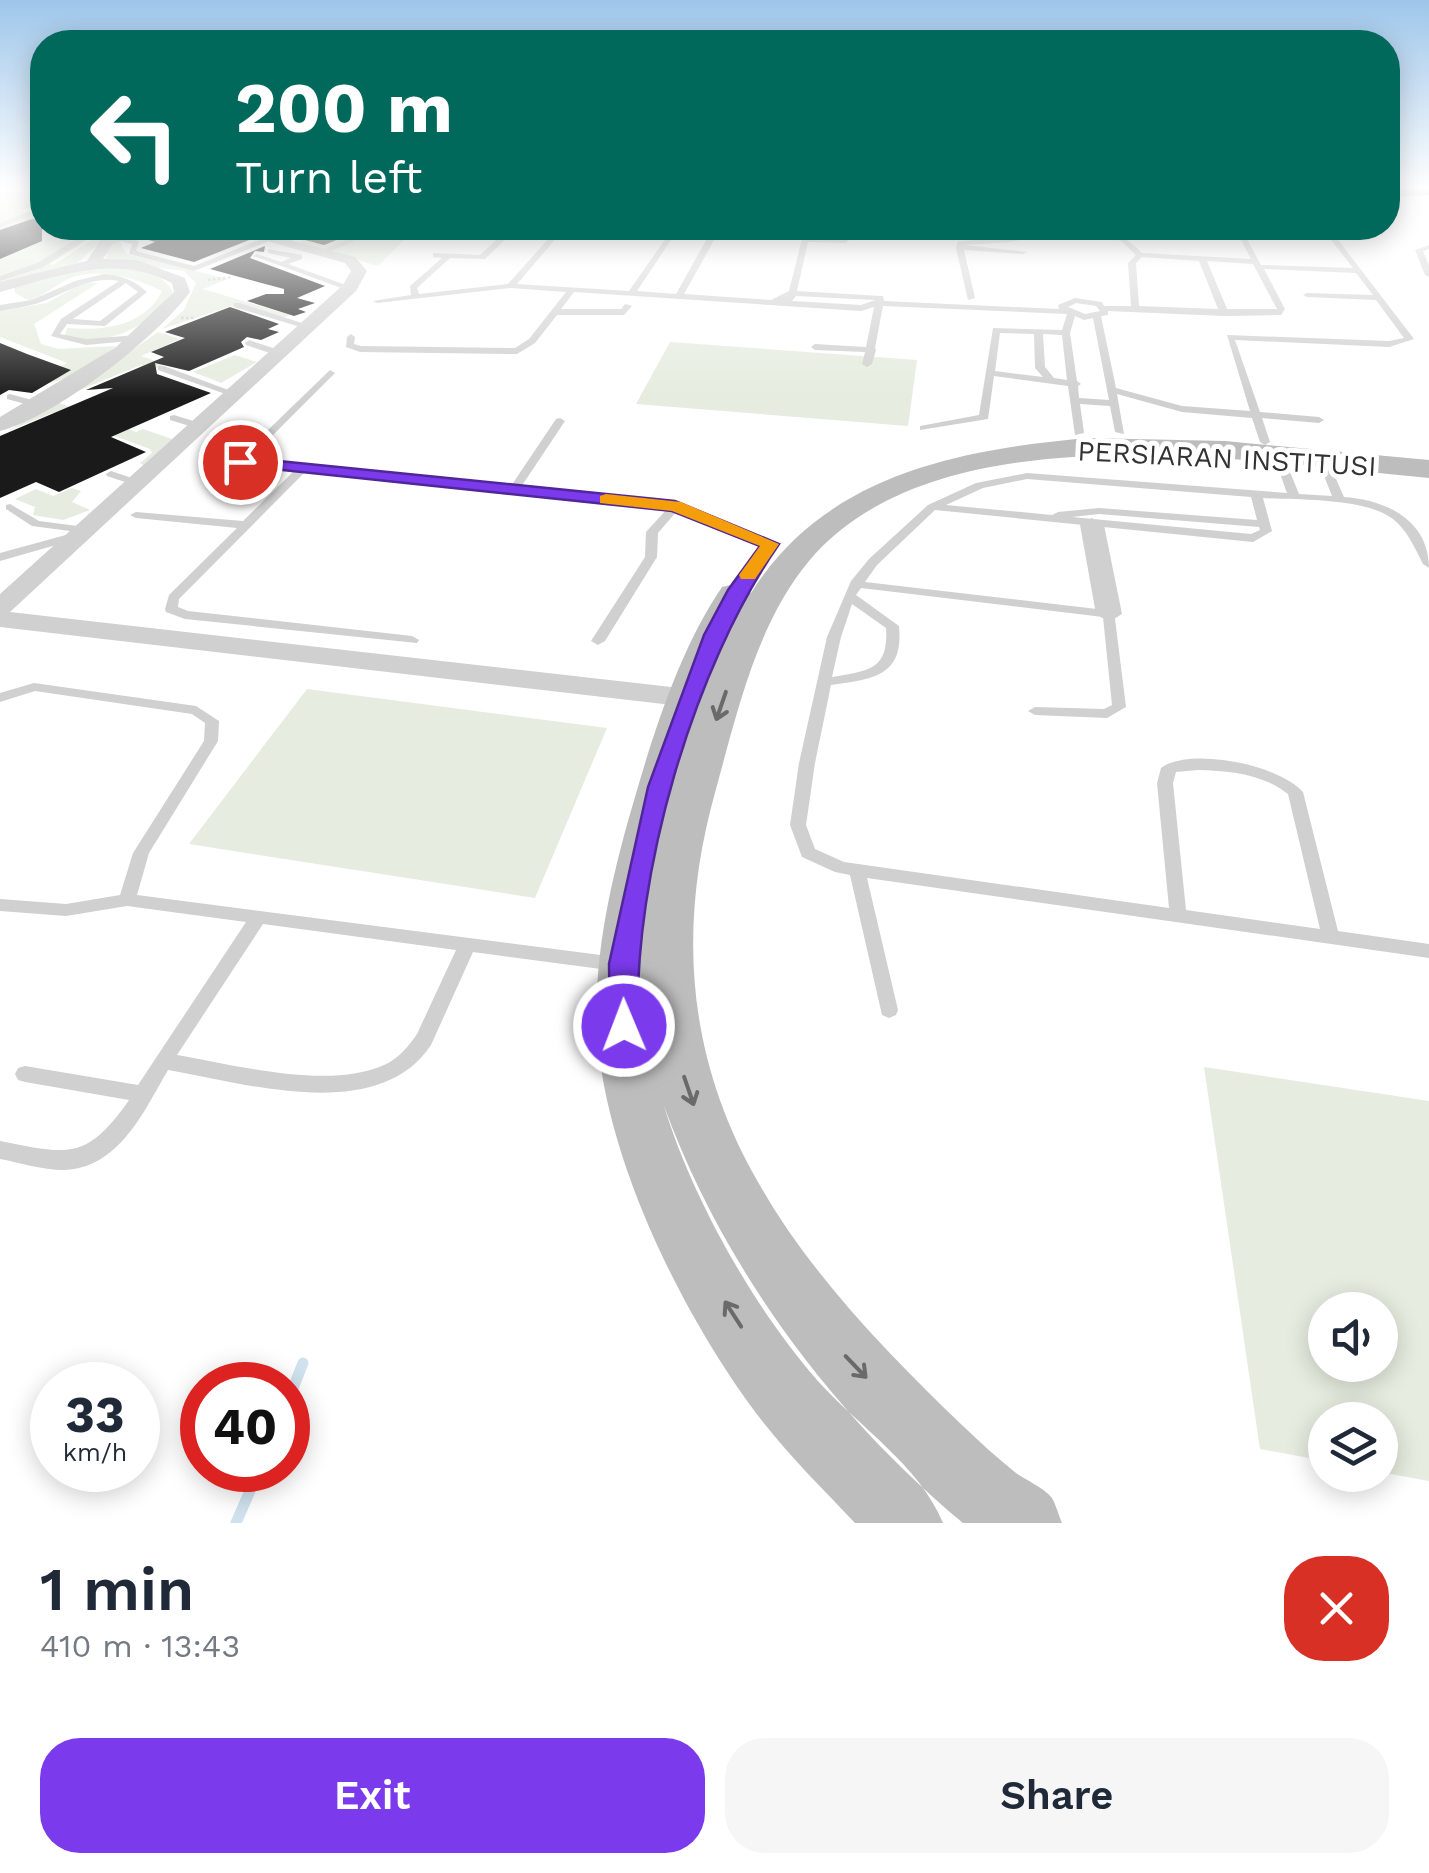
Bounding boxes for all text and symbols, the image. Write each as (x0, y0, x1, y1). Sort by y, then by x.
text: 200 m (235, 67, 453, 149)
icon: left (70, 70, 200, 200)
text: Turn left (235, 151, 422, 204)
pin (198, 420, 283, 505)
street label: PERSIARAN INSTITUSI (1077, 434, 1377, 483)
icon: arrive (213, 435, 268, 490)
one-way arrow (710, 690, 728, 722)
position arrow (572, 974, 676, 1078)
one-way arrow (681, 1075, 699, 1107)
map controls (1308, 1292, 1398, 1492)
button: sound (1308, 1292, 1398, 1382)
one-way arrow (722, 1301, 743, 1329)
one-way arrow (844, 1354, 868, 1378)
speed limit sign: 40 (180, 1362, 310, 1492)
text: 33 (65, 1385, 125, 1444)
button: layers (1308, 1402, 1398, 1492)
text: km/h (63, 1438, 127, 1467)
text: 1 min (40, 1554, 194, 1625)
button: close (1284, 1556, 1389, 1661)
text: 410 m · 13:43 (40, 1627, 240, 1665)
button: Exit (40, 1738, 705, 1853)
button: Share (725, 1738, 1389, 1853)

